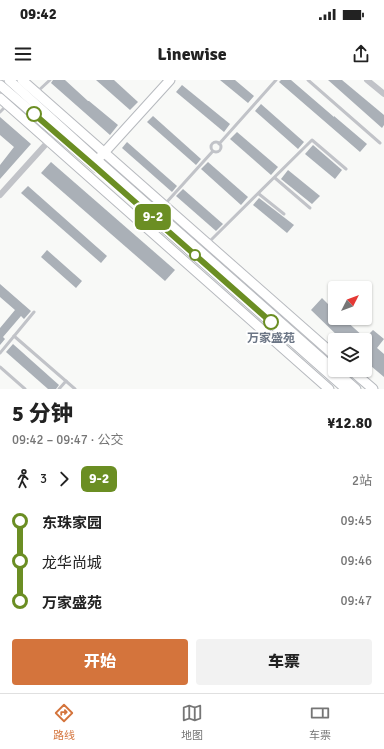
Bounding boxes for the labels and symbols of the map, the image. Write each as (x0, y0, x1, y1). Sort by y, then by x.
unlabelled marker (26, 106, 42, 122)
line badge: 9-2 (130, 204, 176, 230)
unlabelled marker (189, 249, 201, 261)
north arrow (328, 281, 372, 325)
marker: 万家盛苑 (263, 314, 279, 330)
place label: 万家盛苑 (247, 331, 295, 346)

